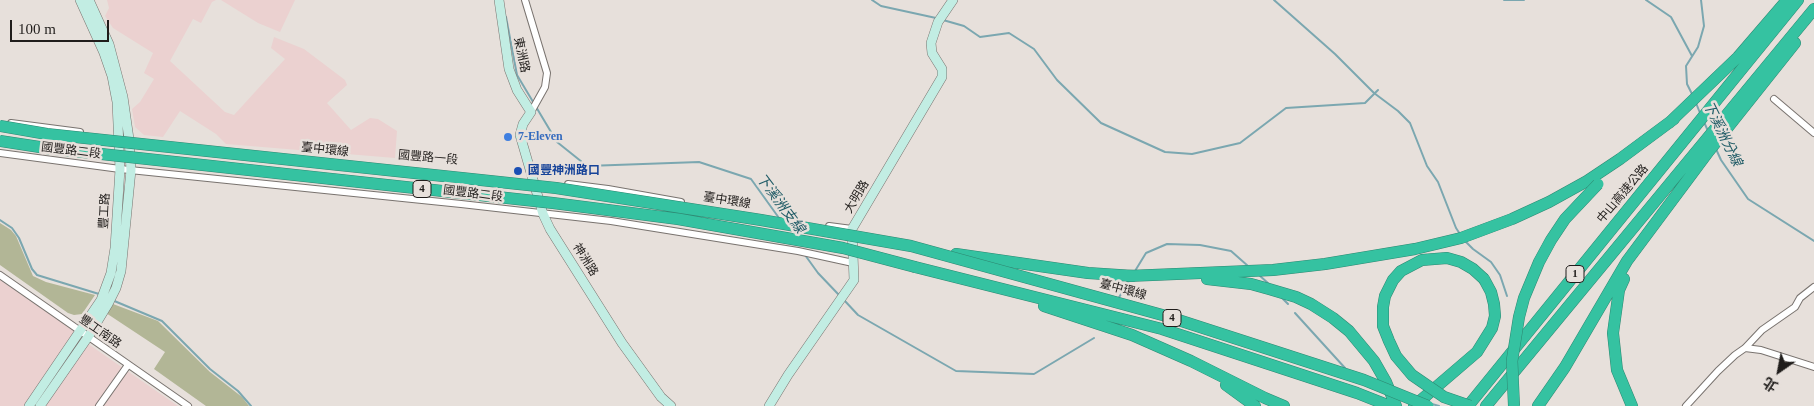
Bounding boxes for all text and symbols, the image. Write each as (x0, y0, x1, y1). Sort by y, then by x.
scale bar (12, 10, 111, 42)
text: 100 m (18, 21, 56, 37)
street label: 東洲路 (510, 36, 532, 74)
water label: 下溪洲分線 (1699, 99, 1745, 169)
place label: 7-Eleven (518, 130, 563, 144)
marker: 7-Eleven (502, 131, 514, 143)
street label: 國豐路二段 (40, 140, 102, 162)
street label: 臺中環線 (300, 140, 350, 160)
street label: 國豐路一段 (397, 148, 459, 168)
street label: 中山高速公路 (1594, 162, 1652, 226)
place label: 國豐神洲路口 (528, 164, 600, 178)
marker: 國豐神洲路口 (512, 165, 524, 177)
water label: 下溪洲支線 (752, 171, 808, 237)
street label: 大明路 (842, 178, 872, 216)
road number: 4 (413, 180, 431, 198)
street label: 國豐路二段 (442, 183, 504, 205)
street label: 臺中環線 (702, 190, 752, 212)
street label: 豐工路 (97, 193, 113, 229)
street label: 神洲路 (569, 241, 601, 279)
road number: 1 (1566, 266, 1584, 282)
street label: 臺中環線 (1098, 277, 1148, 303)
road number: 4 (1163, 310, 1181, 326)
street label: 豐工南路 (76, 312, 124, 352)
north arrow (1754, 346, 1804, 396)
text: 北 (1761, 374, 1781, 394)

